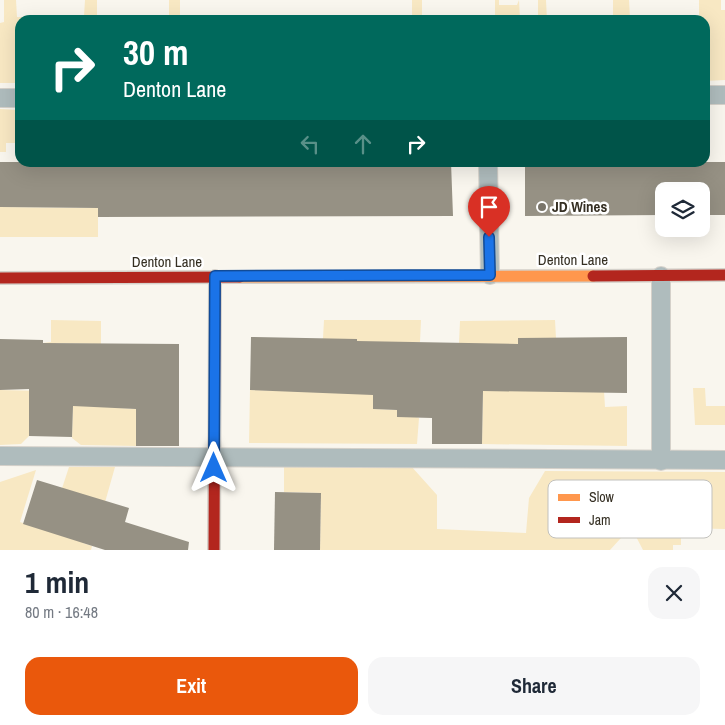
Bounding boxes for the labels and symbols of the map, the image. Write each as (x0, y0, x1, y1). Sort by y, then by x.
pin (468, 186, 510, 237)
place label: JD Wines (552, 196, 607, 217)
marker: JD Wines (536, 201, 548, 213)
street label: Denton Lane (538, 249, 608, 270)
street label: Denton Lane (132, 251, 202, 272)
position arrow (187, 441, 239, 493)
legend (548, 480, 712, 538)
text: Slow (589, 488, 615, 506)
text: Jam (589, 511, 611, 529)

